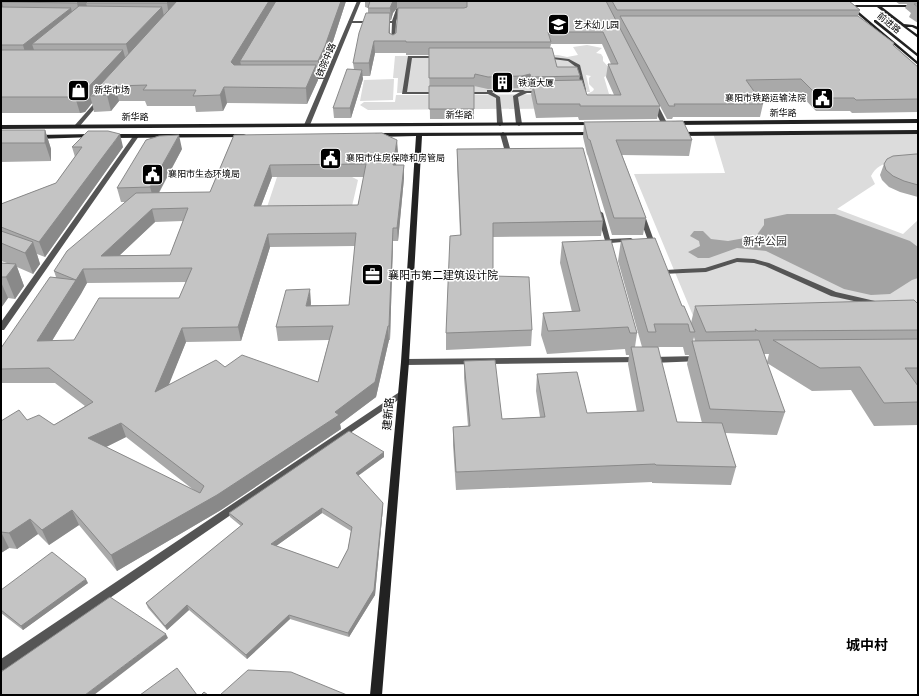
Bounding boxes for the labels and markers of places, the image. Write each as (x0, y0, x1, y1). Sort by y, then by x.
school or university icon: 艺术幼儿园 (545, 12, 571, 38)
place label: 艺术幼儿园 (574, 20, 619, 30)
building icon: 铁道大厦 (490, 70, 516, 96)
shop icon: 新华市场 (66, 77, 92, 103)
place label: 铁道大厦 (518, 78, 554, 88)
place label: 新华市场 (94, 84, 130, 95)
public building icon: 襄阳市铁路运输法院 (809, 85, 835, 111)
place label: 襄阳市铁路运输法院 (725, 93, 806, 103)
public building icon: 襄阳市住房保障和房管局 (318, 145, 344, 171)
place label: 襄阳市住房保障和房管局 (346, 153, 445, 163)
public building icon: 襄阳市生态环境局 (140, 161, 166, 187)
place label: 襄阳市生态环境局 (168, 168, 240, 179)
office icon: 襄阳市第二建筑设计院 (360, 262, 386, 288)
place label: 襄阳市第二建筑设计院 (388, 269, 498, 281)

